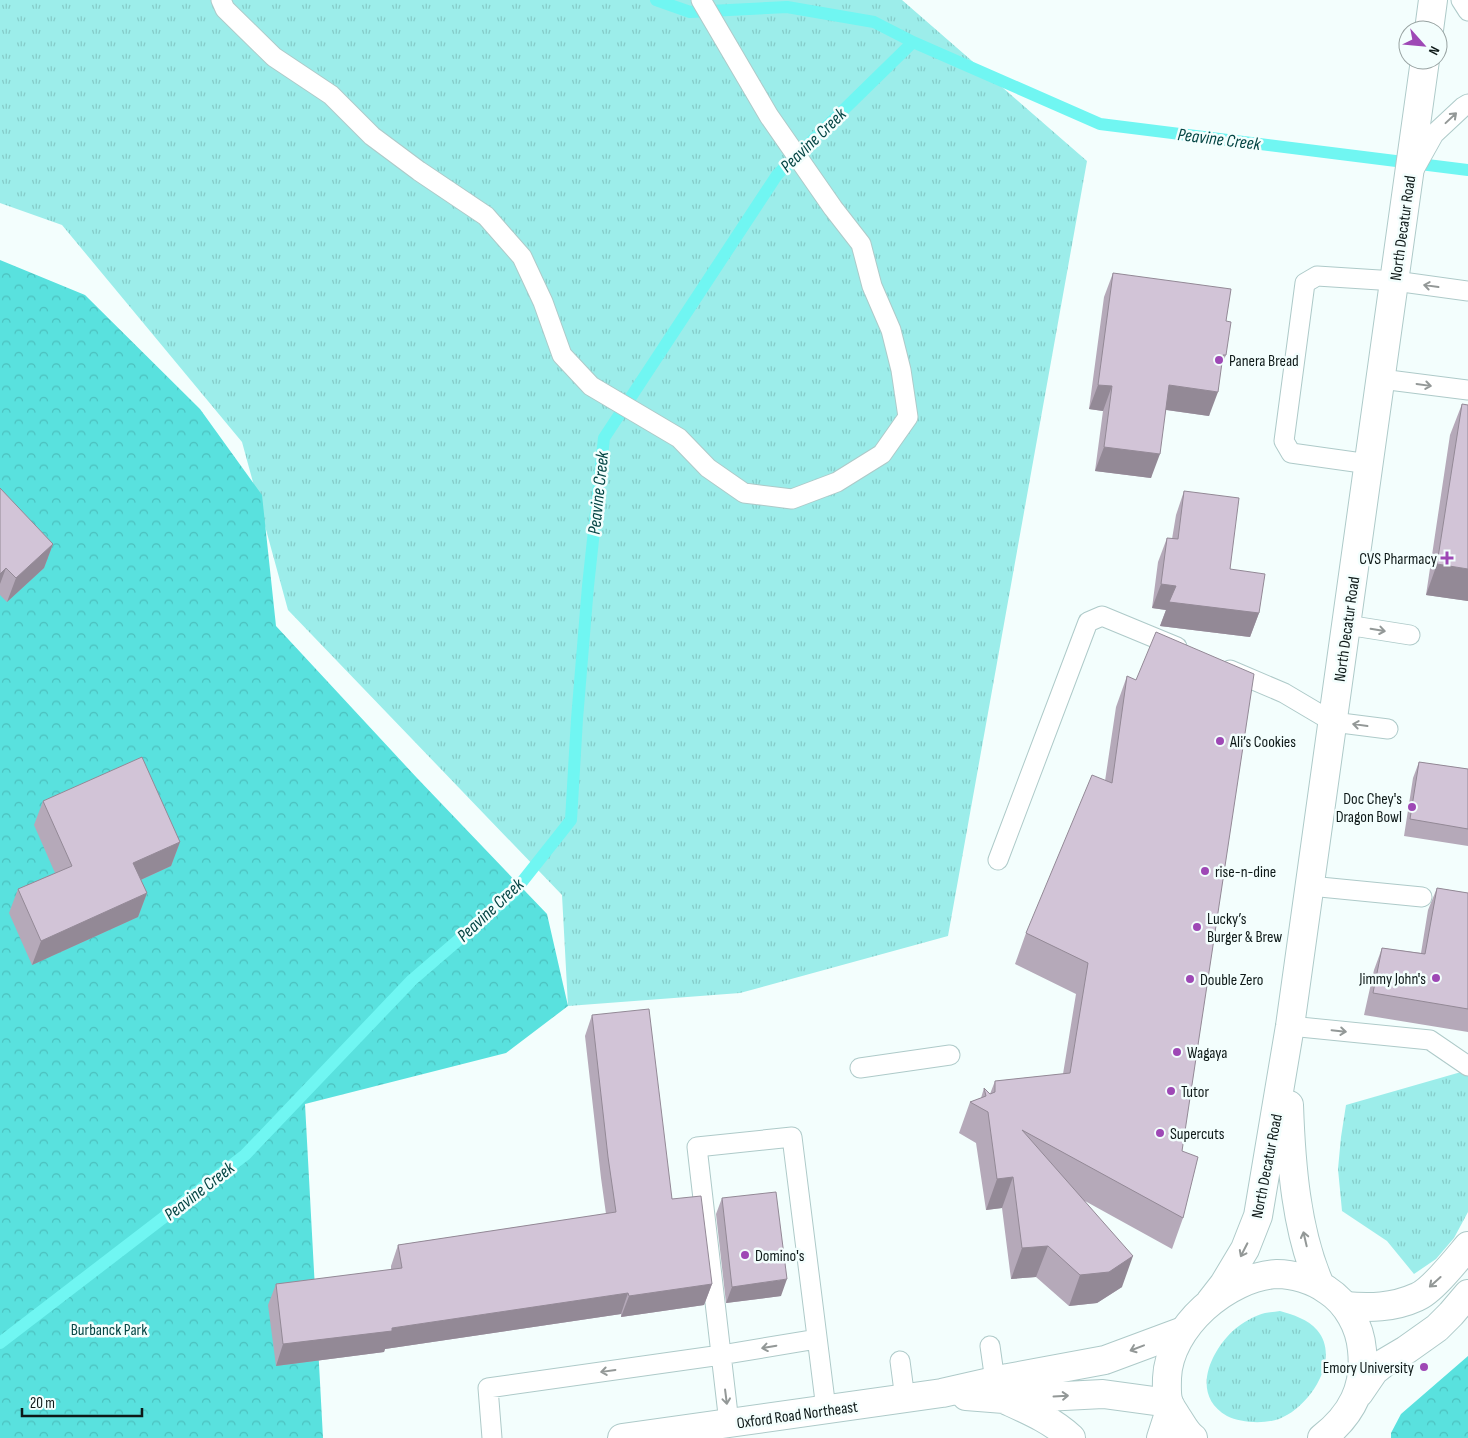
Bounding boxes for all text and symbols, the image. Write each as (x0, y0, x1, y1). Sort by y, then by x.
north arrow (1398, 20, 1448, 70)
text: N (1425, 43, 1443, 58)
water label: Peavine Creek (776, 103, 852, 177)
one-way arrow (1444, 112, 1457, 124)
water label: Peavine Creek (1176, 124, 1263, 155)
street label: North Decatur Road (1387, 174, 1420, 282)
one-way arrow (1424, 281, 1440, 291)
place label: Panera Bread (1229, 352, 1299, 371)
marker: Panera Bread (1213, 354, 1225, 366)
one-way arrow (1416, 380, 1432, 390)
water label: Peavine Creek (584, 449, 613, 536)
place label: CVS Pharmacy (1359, 550, 1437, 569)
marker: CVS Pharmacy (1441, 552, 1453, 564)
street label: North Decatur Road (1331, 575, 1364, 683)
one-way arrow (1370, 625, 1386, 635)
one-way arrow (1353, 720, 1369, 730)
place label: Ali’s Cookies (1229, 733, 1296, 752)
marker: Ali’s Cookies (1214, 735, 1226, 747)
place label: Doc Chey's Dragon Bowl (1336, 790, 1402, 827)
marker: Doc Chey's Dragon Bowl (1406, 801, 1418, 813)
place label: rise-n-dine (1215, 863, 1276, 882)
marker: rise-n-dine (1199, 865, 1211, 877)
water label: Peavine Creek (453, 873, 529, 946)
place label: Lucky’s Burger & Brew (1207, 910, 1282, 947)
marker: Lucky’s Burger & Brew (1191, 921, 1203, 933)
place label: Jimmy John's (1358, 970, 1426, 989)
place label: Double Zero (1200, 971, 1264, 990)
marker: Jimmy John's (1430, 972, 1442, 984)
marker: Double Zero (1184, 973, 1196, 985)
one-way arrow (1330, 1026, 1346, 1036)
place label: Wagaya (1187, 1044, 1227, 1063)
marker: Wagaya (1171, 1046, 1183, 1058)
place label: Tutor (1181, 1083, 1209, 1102)
marker: Tutor (1165, 1085, 1177, 1097)
street label: North Decatur Road (1248, 1113, 1287, 1220)
place label: Supercuts (1170, 1125, 1225, 1144)
marker: Supercuts (1154, 1127, 1166, 1139)
water label: Peavine Creek (160, 1157, 240, 1225)
one-way arrow (1300, 1231, 1309, 1247)
one-way arrow (1239, 1242, 1248, 1257)
place label: Domino's (755, 1247, 805, 1266)
marker: Domino's (739, 1249, 751, 1261)
one-way arrow (1429, 1276, 1442, 1288)
park label: Burbanck Park (71, 1321, 147, 1340)
one-way arrow (761, 1342, 777, 1352)
one-way arrow (1130, 1344, 1146, 1353)
place label: Emory University (1323, 1359, 1414, 1378)
marker: Emory University (1418, 1361, 1430, 1373)
one-way arrow (601, 1366, 617, 1376)
scale bar (22, 1386, 142, 1418)
one-way arrow (721, 1388, 731, 1404)
one-way arrow (1053, 1392, 1069, 1401)
text: 20 m (30, 1394, 55, 1413)
street label: Oxford Road Northeast (735, 1398, 859, 1433)

